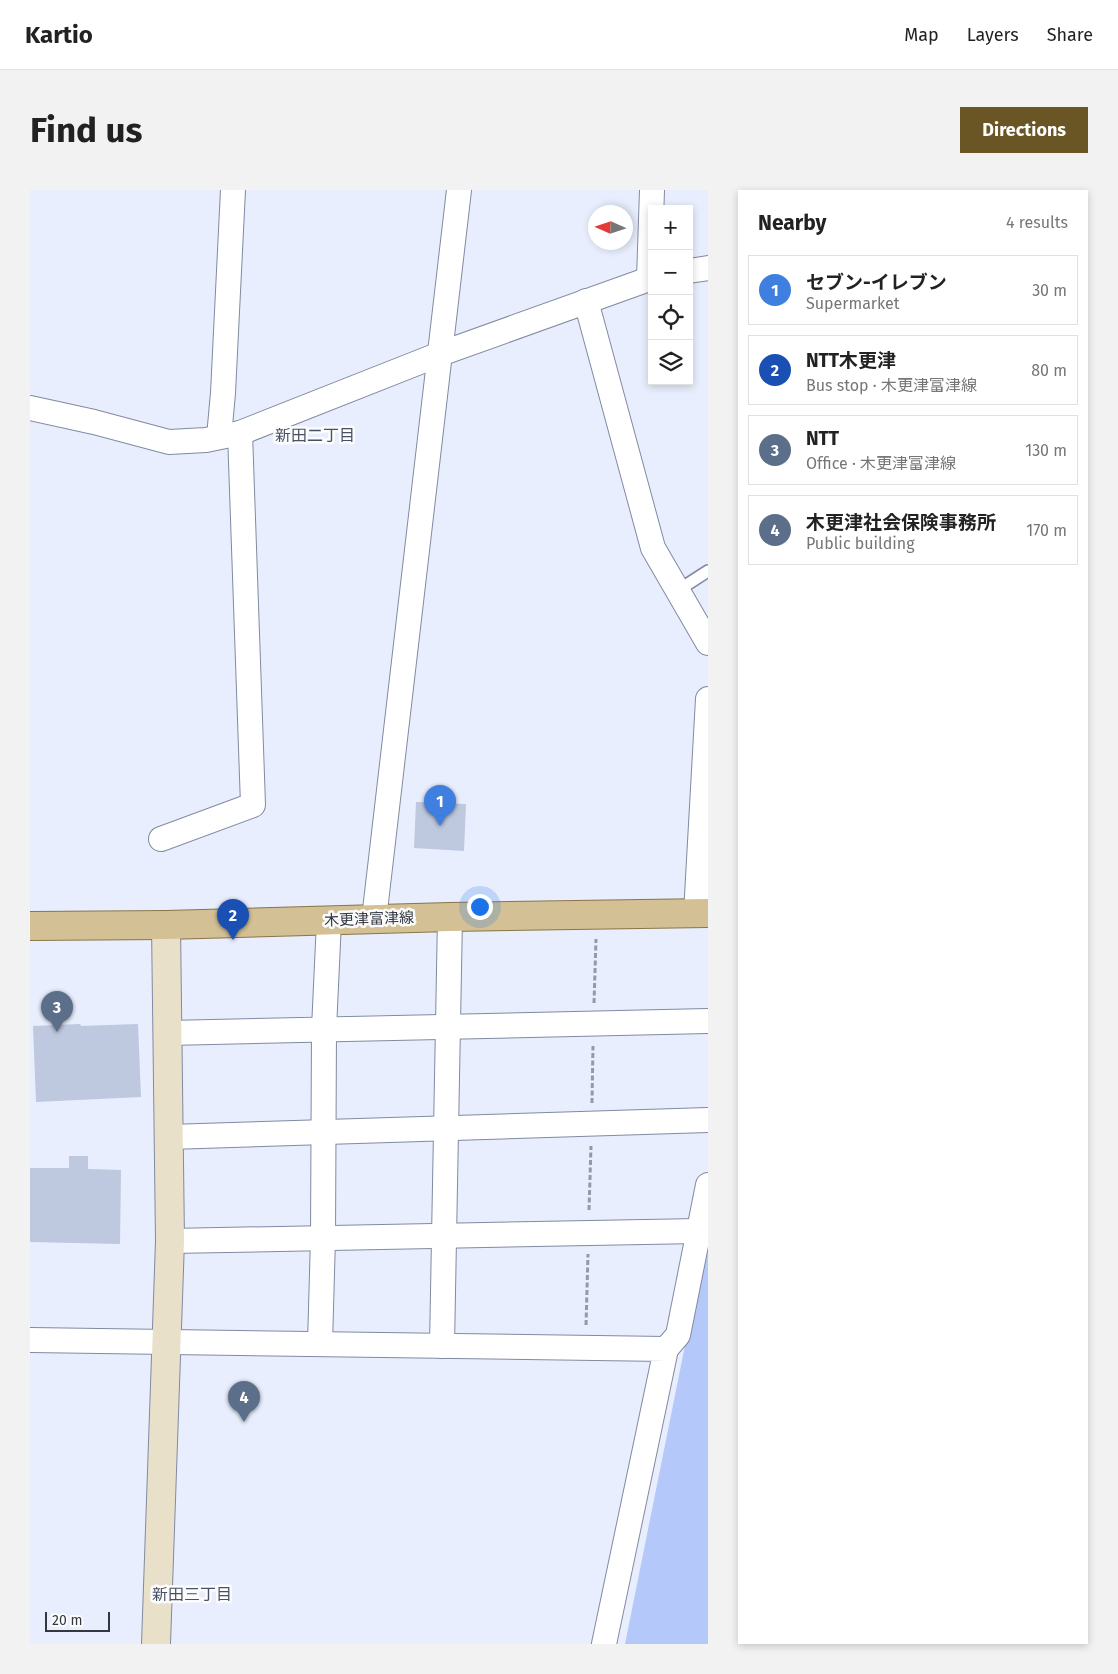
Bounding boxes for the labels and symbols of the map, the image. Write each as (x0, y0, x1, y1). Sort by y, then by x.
north arrow (588, 205, 633, 250)
district label: 新田二丁目 (275, 426, 355, 445)
pin: 1 (424, 785, 456, 826)
your location (467, 894, 493, 920)
pin: 2 (217, 899, 249, 940)
street label: 木更津富津線 (324, 908, 414, 930)
pin: 3 (41, 991, 73, 1032)
pin: 4 (228, 1381, 260, 1422)
district label: 新田三丁目 (152, 1585, 232, 1604)
scale bar (45, 1609, 110, 1632)

